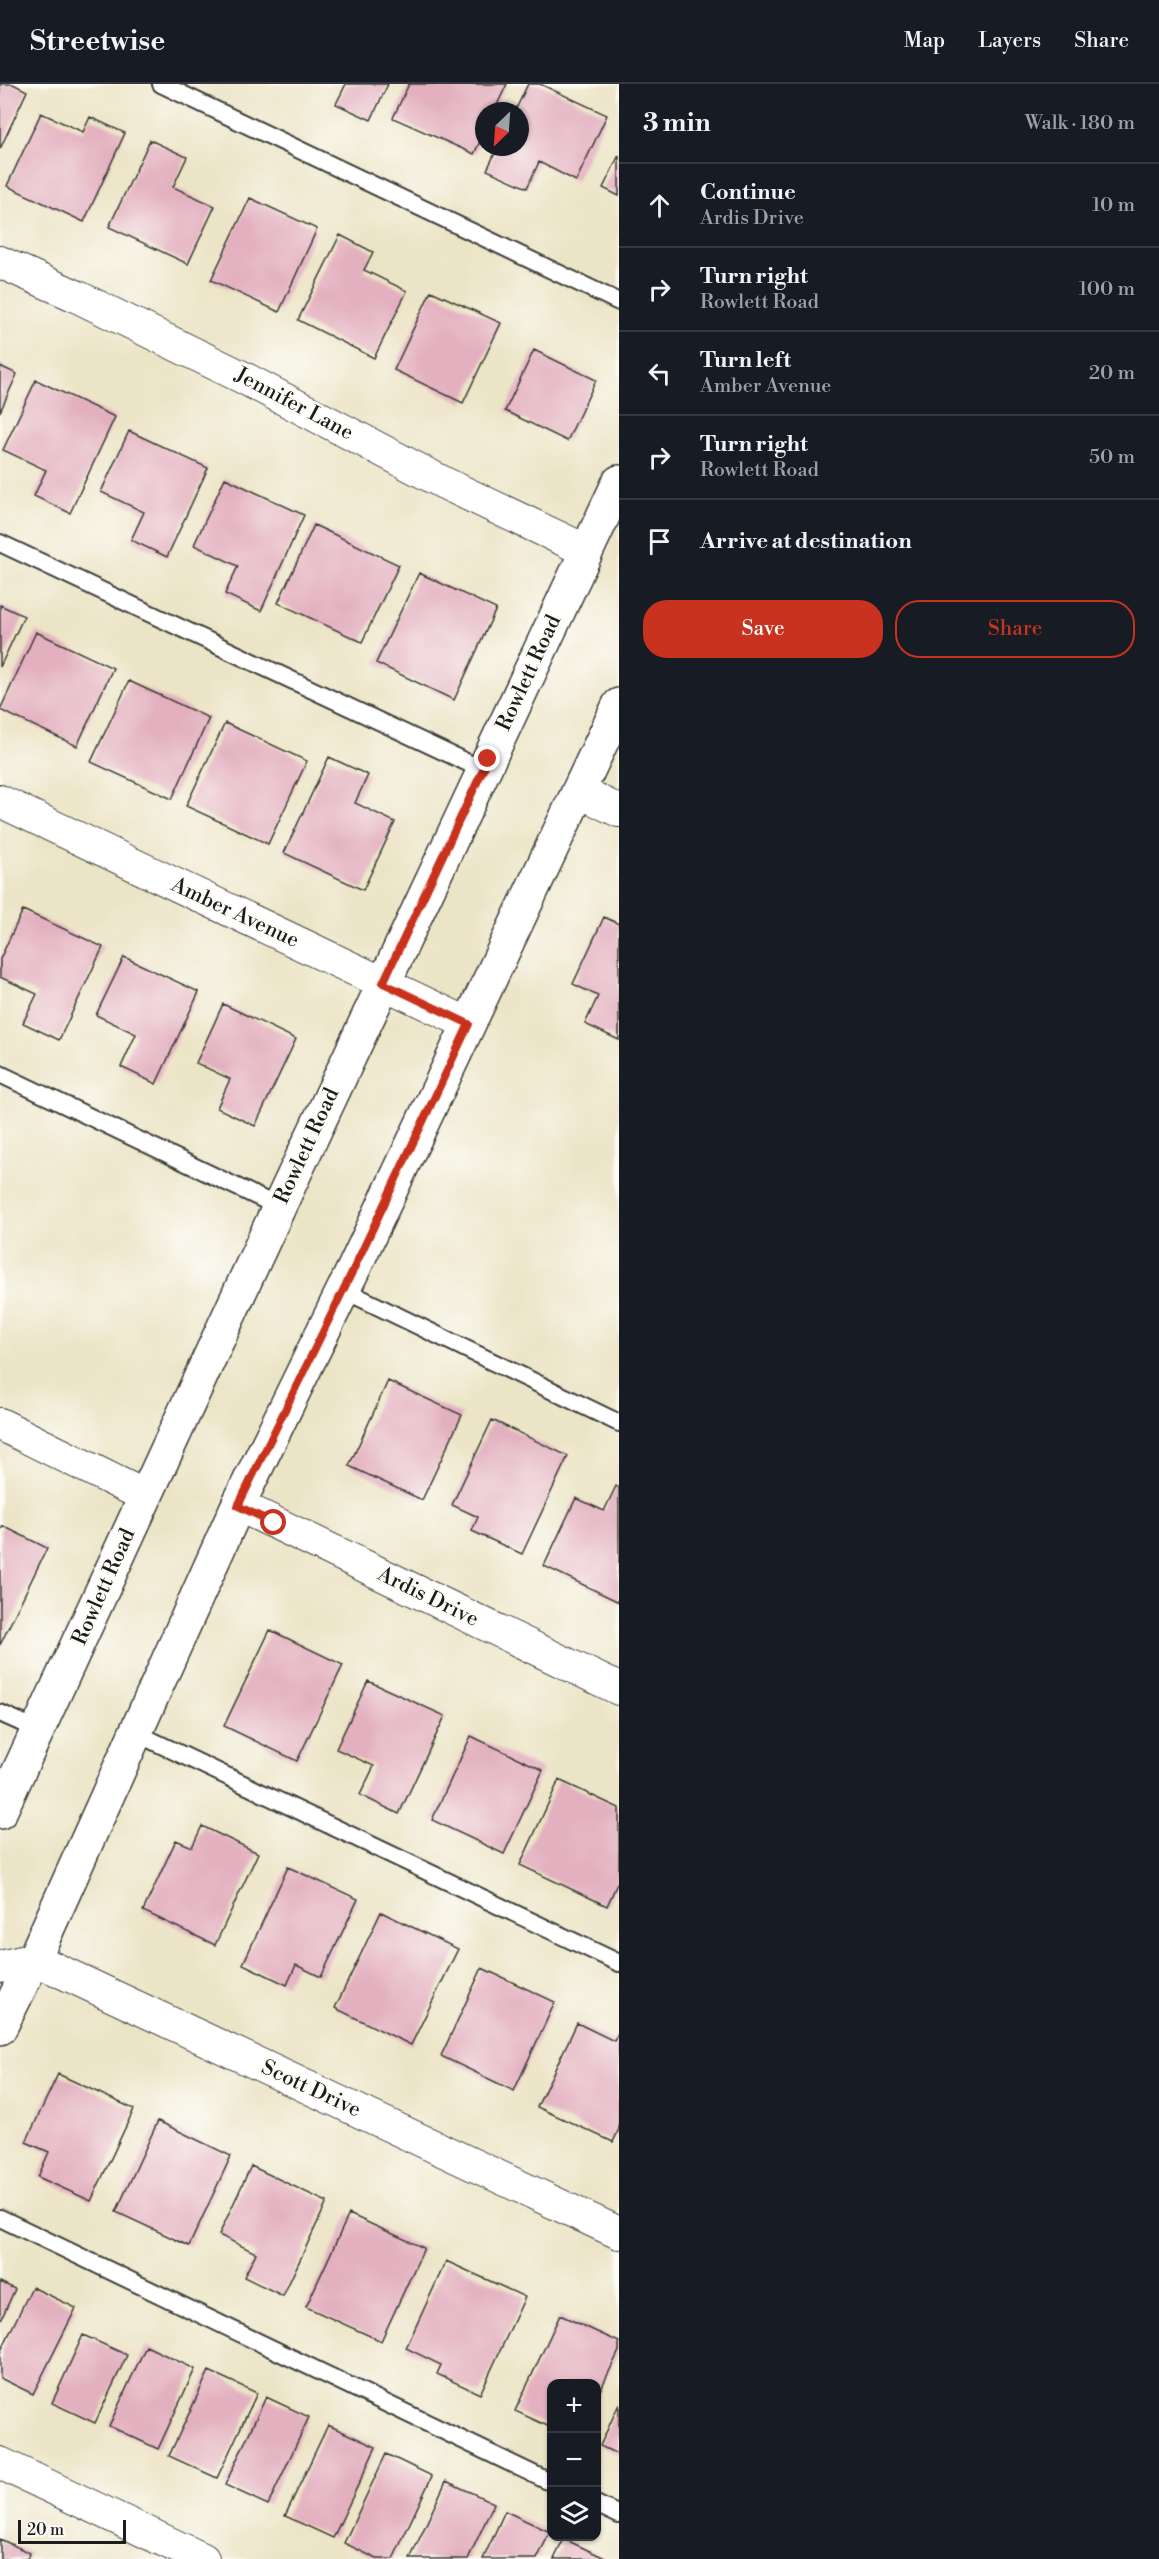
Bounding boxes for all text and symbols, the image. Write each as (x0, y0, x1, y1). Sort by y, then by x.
text: Streetwise (30, 24, 165, 59)
text: Map (904, 28, 945, 54)
text: Layers (978, 28, 1041, 54)
text: Share (1074, 28, 1129, 54)
north arrow (475, 102, 529, 156)
text: 3 min (643, 107, 711, 139)
text: Walk · 180 m (1025, 111, 1135, 136)
text: Continue (700, 179, 796, 206)
icon: ahead (643, 189, 676, 222)
text: 10 m (1092, 193, 1135, 218)
text: Ardis Drive (700, 206, 804, 231)
text: Turn right (700, 263, 808, 290)
icon: right (643, 273, 676, 306)
text: 100 m (1079, 277, 1135, 302)
text: Rowlett Road (700, 290, 819, 315)
text: Turn left (700, 347, 791, 374)
icon: left (643, 357, 676, 390)
street label: Jennifer Lane (229, 361, 358, 446)
text: 20 m (1089, 361, 1135, 386)
text: Amber Avenue (700, 374, 831, 399)
text: Turn right (700, 431, 808, 458)
icon: right (643, 441, 676, 474)
text: 50 m (1089, 445, 1135, 470)
text: Rowlett Road (700, 458, 819, 483)
icon: arrive (643, 525, 676, 558)
text: Arrive at destination (700, 528, 912, 555)
button: Save (643, 600, 883, 658)
button: Share (895, 600, 1135, 658)
street label: Rowlett Road (491, 611, 567, 735)
route end (474, 745, 500, 771)
street label: Amber Avenue (166, 872, 303, 954)
street label: Rowlett Road (269, 1084, 345, 1208)
route start (260, 1509, 286, 1535)
street label: Rowlett Road (67, 1525, 141, 1649)
street label: Ardis Drive (372, 1561, 483, 1633)
street label: Scott Drive (257, 2055, 365, 2123)
map controls (547, 2379, 601, 2541)
button: + (547, 2379, 601, 2433)
button: − (547, 2433, 601, 2487)
button: layers (547, 2487, 601, 2541)
scale bar (18, 2517, 126, 2544)
text: 20 m (27, 2520, 64, 2540)

